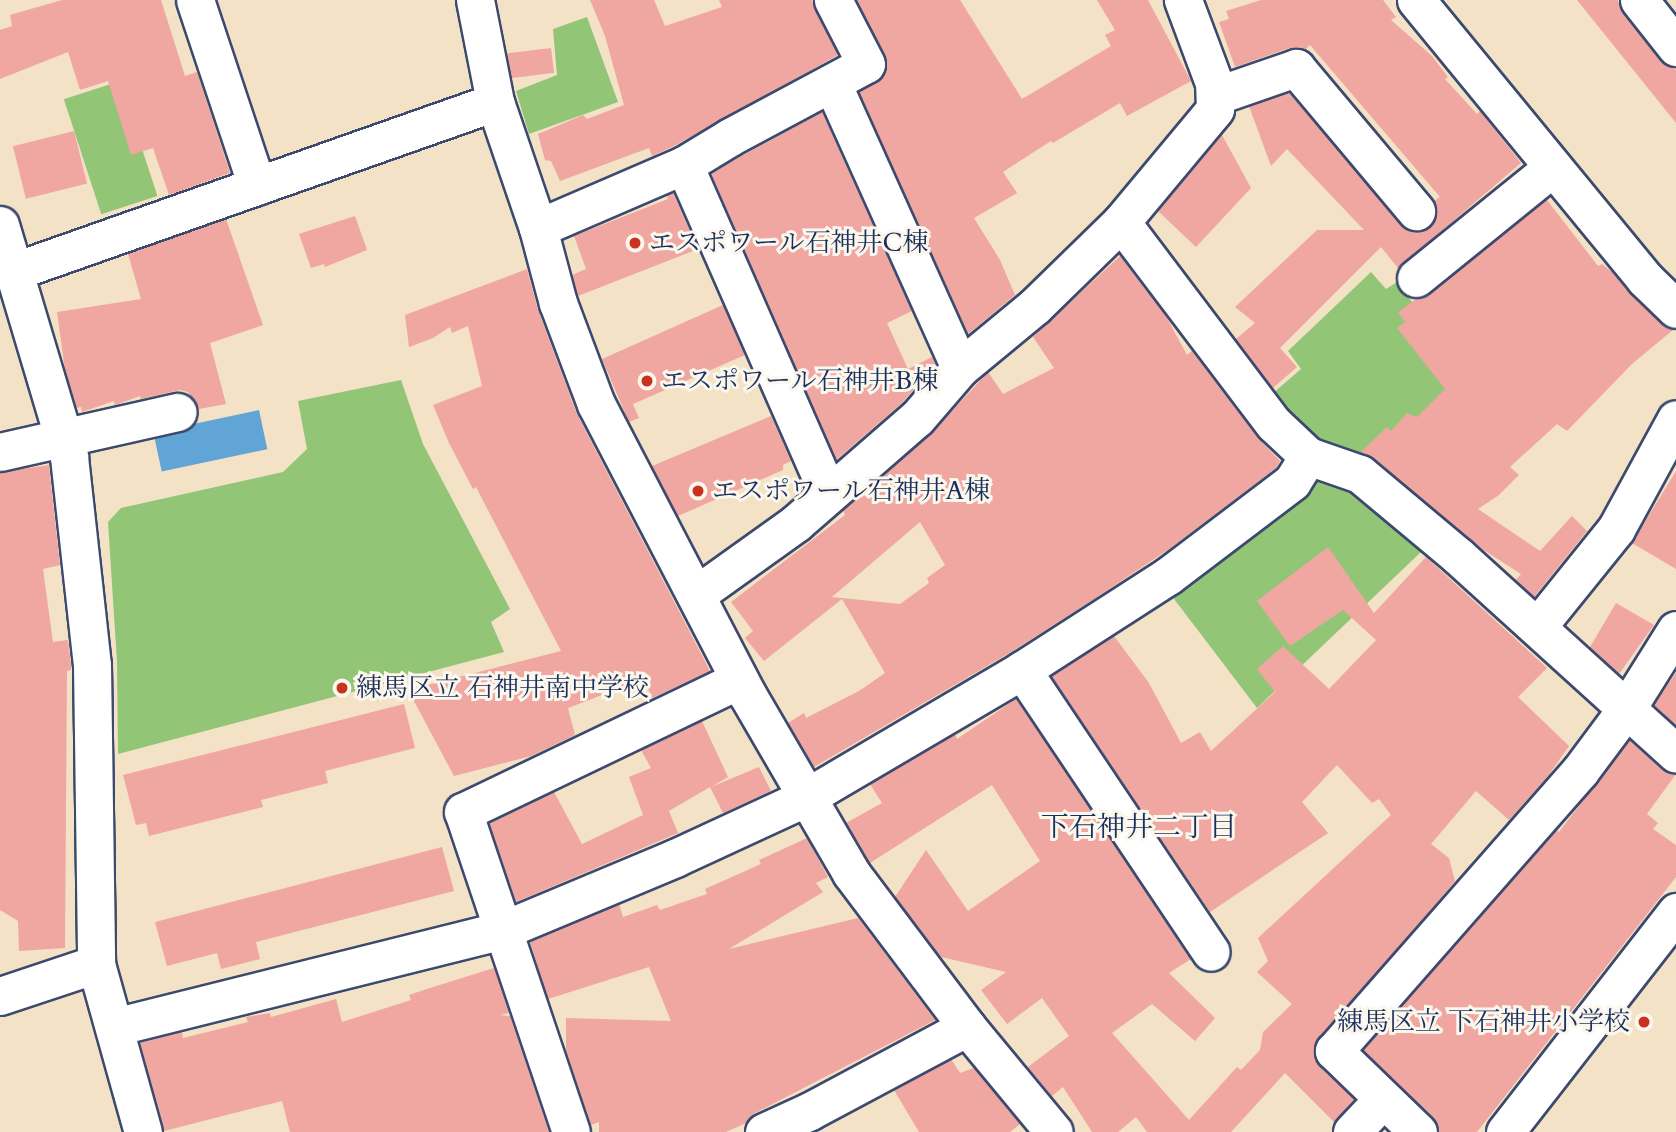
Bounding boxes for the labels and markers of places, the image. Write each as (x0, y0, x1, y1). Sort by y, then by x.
place label: エスポワール石神井C棟 (649, 227, 929, 259)
marker: エスポワール石神井C棟 (627, 235, 643, 251)
place label: エスポワール石神井B棟 (661, 365, 939, 397)
marker: エスポワール石神井B棟 (639, 373, 655, 389)
place label: エスポワール石神井A棟 (712, 475, 990, 507)
marker: エスポワール石神井A棟 (690, 483, 706, 499)
place label: 練馬区立 石神井南中学校 (356, 672, 649, 704)
marker: 練馬区立 石神井南中学校 (334, 680, 350, 696)
place label: 練馬区立 下石神井小学校 (1337, 1006, 1630, 1038)
marker: 練馬区立 下石神井小学校 (1636, 1014, 1652, 1030)

